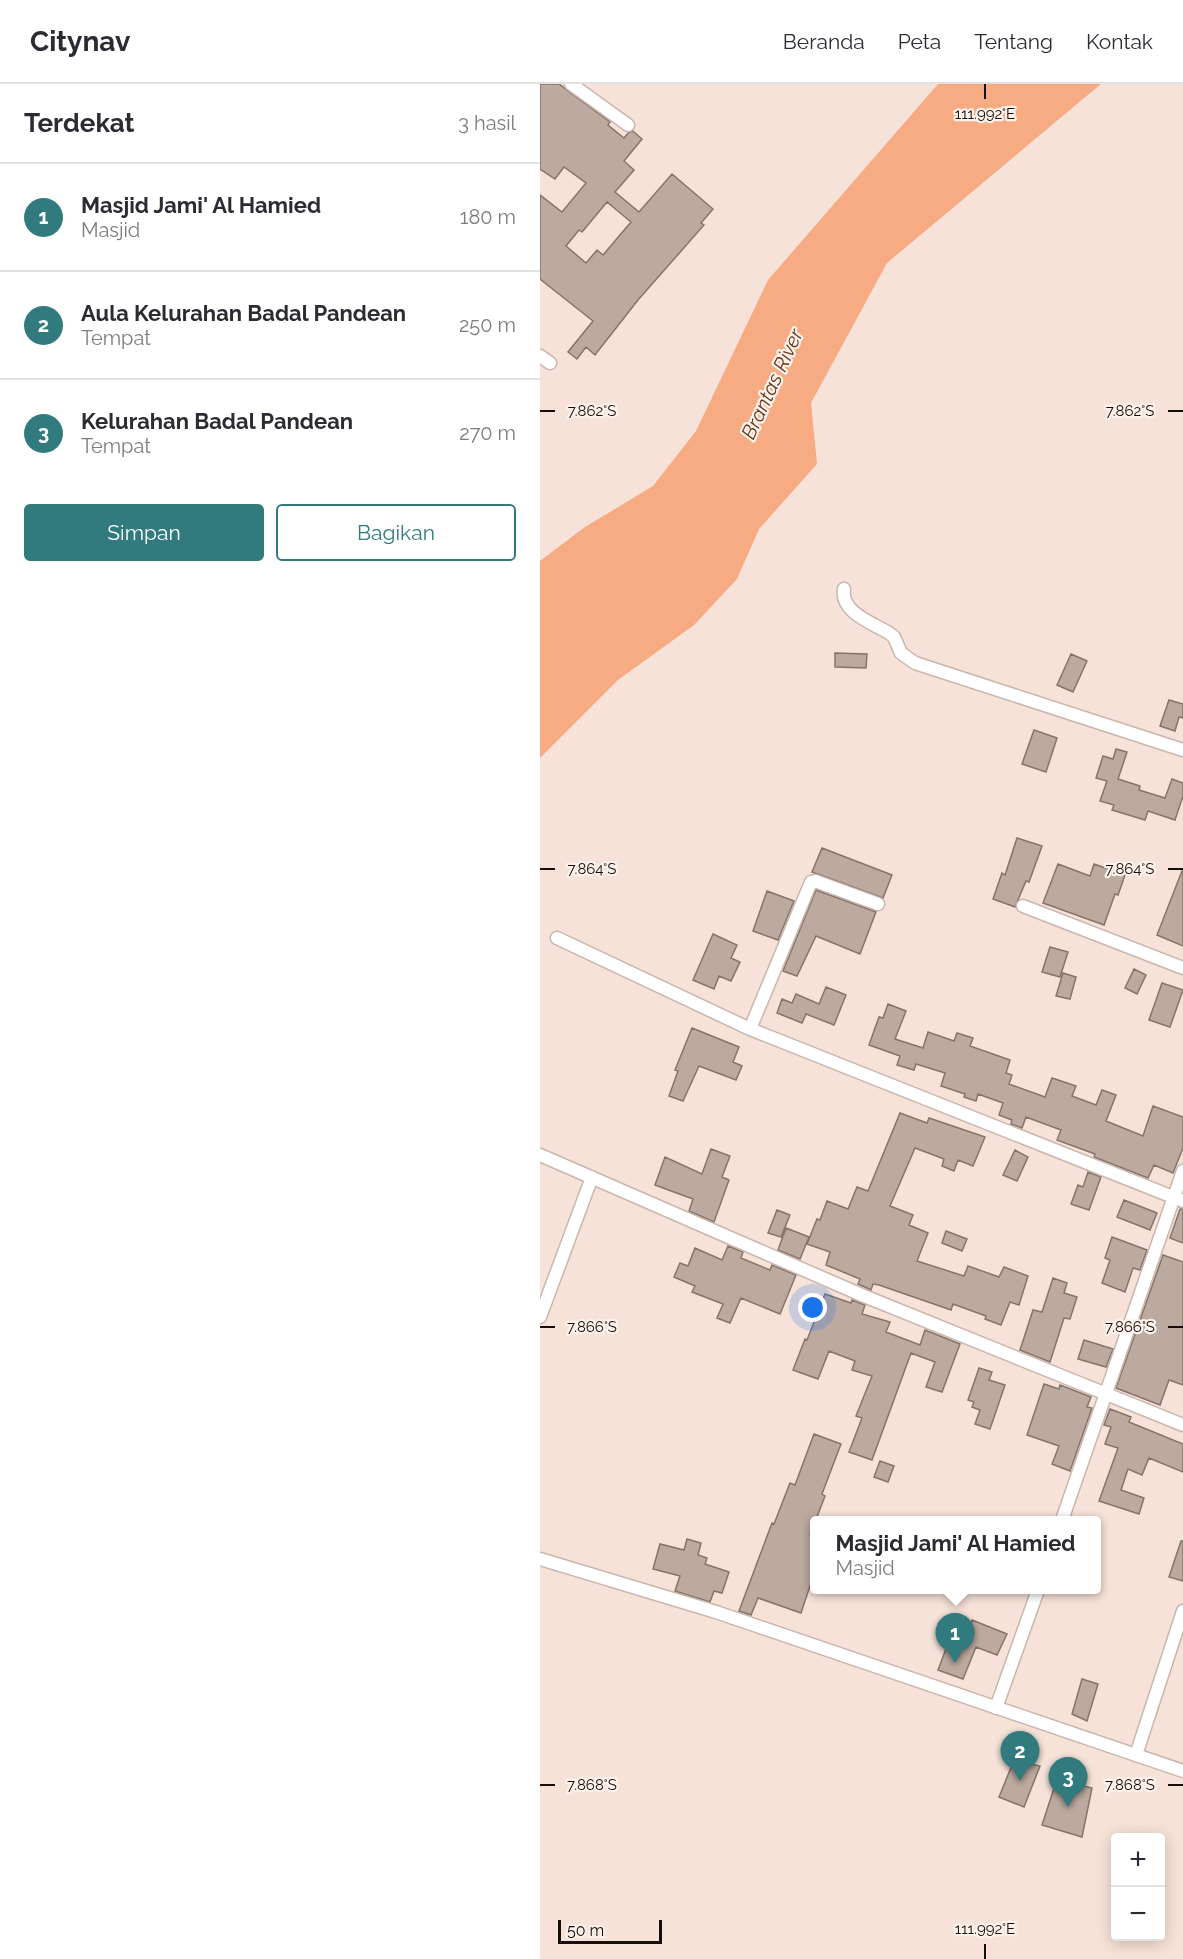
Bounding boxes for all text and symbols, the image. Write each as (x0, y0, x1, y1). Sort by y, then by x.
text: Citynav (30, 25, 130, 58)
text: Beranda (783, 29, 865, 54)
text: Peta (898, 29, 941, 54)
text: Tentang (974, 29, 1053, 54)
text: Kontak (1086, 29, 1153, 54)
text: 111.992°E (955, 105, 1015, 123)
text: Terdekat (24, 108, 135, 138)
text: 3 hasil (458, 111, 516, 135)
text: Masjid Jami' Al Hamied (81, 192, 321, 218)
text: 1 (39, 205, 48, 229)
text: 180 m (460, 205, 516, 229)
text: Masjid (81, 218, 140, 242)
text: Aula Kelurahan Badal Pandean (81, 300, 406, 326)
text: 2 (38, 313, 49, 337)
text: 250 m (459, 313, 516, 337)
water label: Brantas River (736, 324, 808, 443)
text: Tempat (81, 326, 151, 350)
text: 7.862°S (568, 402, 616, 420)
text: 7.862°S (1106, 402, 1154, 420)
text: Kelurahan Badal Pandean (81, 408, 353, 434)
text: 3 (38, 421, 49, 445)
text: 270 m (459, 421, 516, 445)
text: Tempat (81, 434, 151, 458)
button: Simpan (24, 504, 264, 561)
button: Bagikan (276, 504, 516, 561)
text: 7.864°S (568, 860, 616, 878)
text: 7.864°S (1106, 860, 1154, 878)
your location (798, 1293, 827, 1322)
text: 7.866°S (567, 1318, 617, 1336)
text: 7.866°S (1105, 1318, 1155, 1336)
popup (810, 1516, 1101, 1594)
text: Masjid Jami' Al Hamied (835, 1530, 1076, 1556)
text: Masjid (835, 1556, 895, 1580)
pin: 1 (936, 1614, 974, 1663)
pin: 2 (1000, 1732, 1040, 1781)
pin: 3 (1048, 1758, 1088, 1807)
text: 7.868°S (567, 1776, 617, 1794)
text: 7.868°S (1105, 1776, 1155, 1794)
map controls (1111, 1833, 1165, 1941)
button: + (1111, 1833, 1165, 1887)
button: − (1111, 1887, 1165, 1941)
scale bar (558, 1917, 662, 1944)
text: 111.992°E (955, 1920, 1015, 1938)
text: 50 m (567, 1921, 604, 1940)

